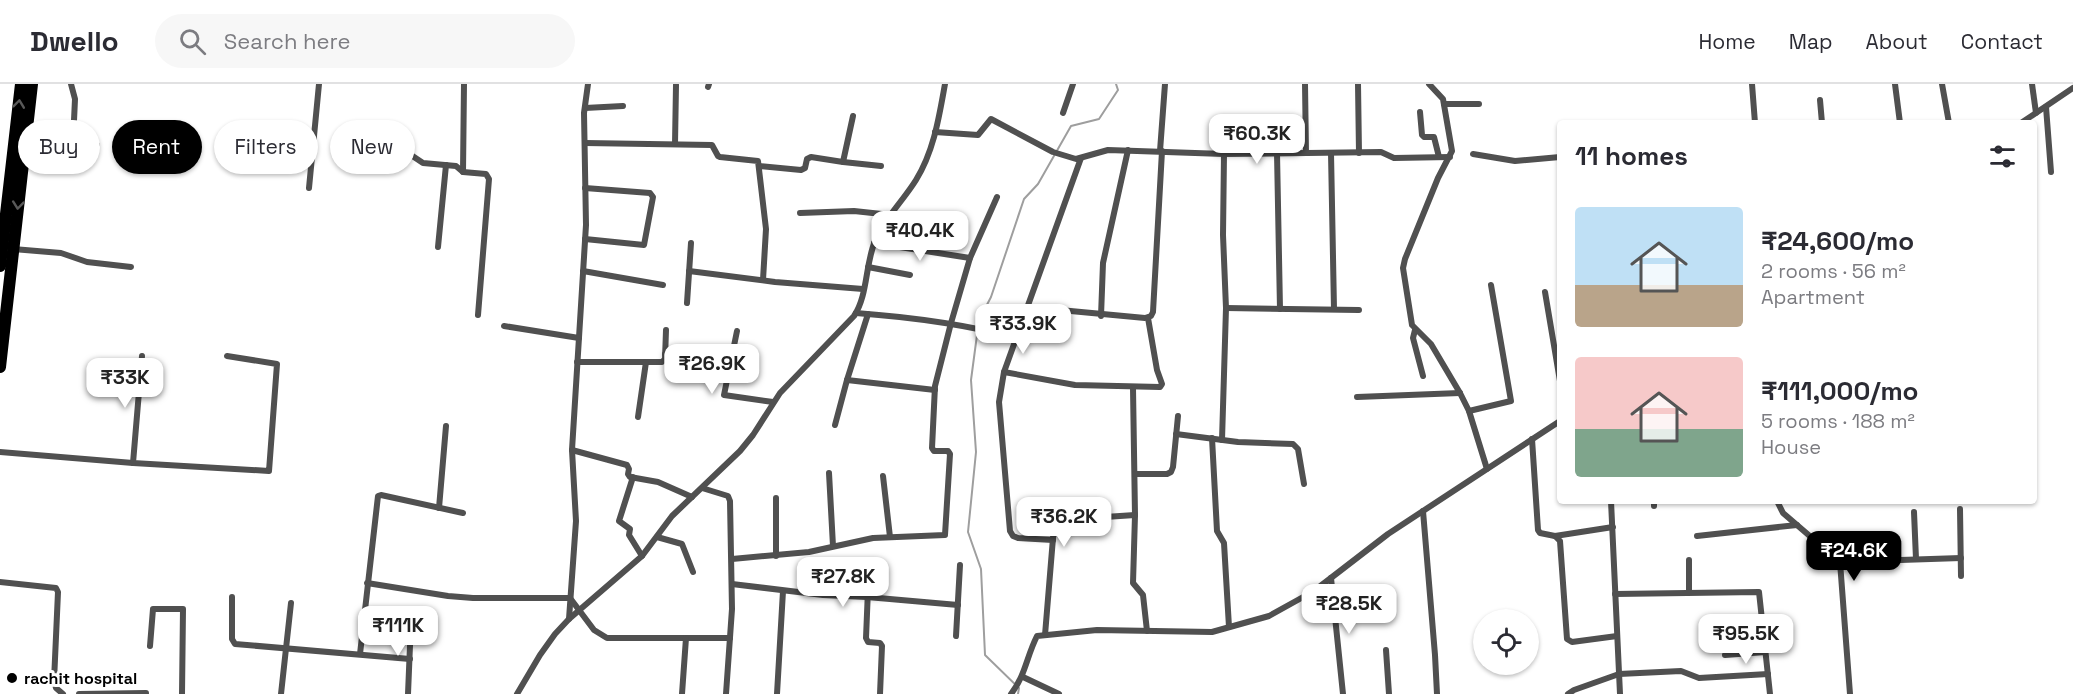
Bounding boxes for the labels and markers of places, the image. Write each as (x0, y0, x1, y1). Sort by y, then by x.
pin: ₹60.3K (1208, 114, 1306, 165)
pin: ₹40.4K (871, 211, 969, 262)
pin: ₹33.9K (974, 304, 1072, 355)
pin: ₹26.9K (663, 344, 761, 395)
pin: ₹33K (89, 358, 161, 409)
pin: ₹36.2K (1015, 497, 1113, 548)
pin: ₹24.6K (1805, 531, 1903, 582)
pin: ₹27.8K (794, 557, 892, 608)
pin: ₹28.5K (1300, 584, 1398, 635)
pin: ₹111K (356, 606, 440, 657)
pin: ₹95.5K (1697, 614, 1795, 665)
place label: rachit hospital (24, 668, 137, 689)
marker: rachit hospital (5, 671, 19, 685)

